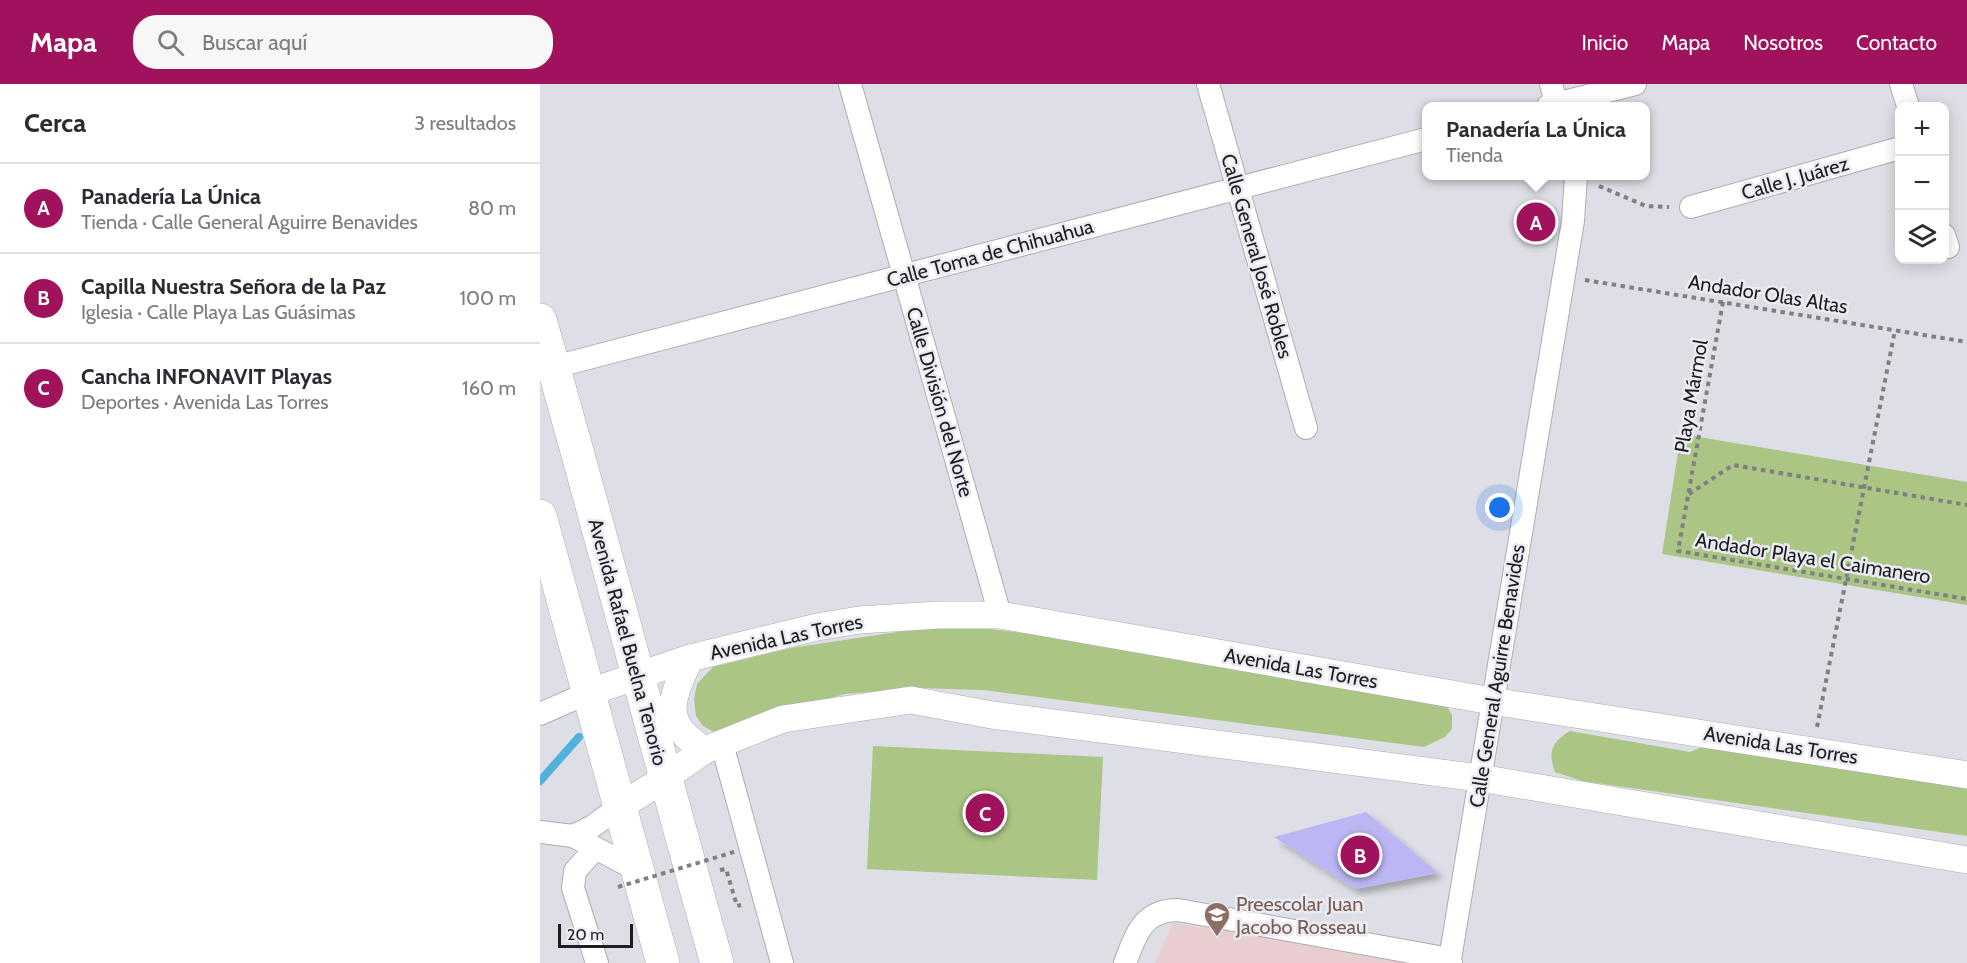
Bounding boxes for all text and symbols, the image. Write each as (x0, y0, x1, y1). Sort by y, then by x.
search box (133, 15, 553, 69)
text: Mapa (30, 25, 97, 59)
icon: search (154, 26, 187, 59)
text: Buscar aquí (202, 29, 307, 56)
text: Inicio (1581, 30, 1628, 55)
text: Mapa (1661, 30, 1710, 55)
text: Nosotros (1743, 30, 1823, 55)
text: Contacto (1856, 30, 1937, 55)
popup (1422, 102, 1650, 180)
map controls (1895, 102, 1949, 264)
button: + (1895, 102, 1949, 156)
text: Cerca (24, 107, 86, 139)
text: 3 resultados (414, 111, 516, 135)
text: Panadería La Única (1446, 116, 1626, 143)
text: Tienda (1446, 143, 1503, 167)
street label: Calle General José Robles (1216, 151, 1298, 361)
street label: Calle J. Juárez (1739, 151, 1851, 205)
button: − (1895, 156, 1949, 210)
text: Panadería La Única (81, 183, 261, 210)
text: A (37, 196, 50, 220)
text: 80 m (468, 196, 516, 220)
pin: A (1516, 200, 1556, 244)
text: Tienda · Calle General Aguirre Benavides (81, 210, 418, 234)
button: layers (1895, 210, 1949, 264)
street label: Calle Toma de Chihuahua (884, 214, 1096, 292)
street label: Andador Olas Altas (1687, 270, 1849, 318)
text: Capilla Nuestra Señora de la Paz (81, 273, 386, 300)
text: B (37, 286, 50, 310)
text: 100 m (460, 286, 516, 310)
text: Iglesia · Calle Playa Las Guásimas (81, 300, 356, 324)
street label: Calle División del Norte (901, 304, 979, 500)
street label: Playa Mármol (1669, 337, 1713, 455)
text: Cancha INFONAVIT Playas (81, 363, 332, 390)
text: C (37, 376, 50, 400)
text: 160 m (462, 376, 516, 400)
text: Deportes · Avenida Las Torres (81, 390, 329, 414)
your location (1485, 493, 1514, 522)
street label: Avenida Rafael Buelna Tenorio (583, 516, 673, 768)
street label: Andador Playa el Caimanero (1694, 528, 1932, 588)
street label: Calle General Aguirre Benavides (1464, 543, 1530, 809)
street label: Avenida Las Torres (707, 609, 865, 665)
street label: Avenida Las Torres (1222, 643, 1380, 693)
street label: Avenida Las Torres (1702, 721, 1860, 769)
pin: C (966, 790, 1004, 836)
pin: B (1340, 832, 1380, 878)
place label: Preescolar Juan Jacobo Rosseau (1235, 892, 1367, 939)
school or university icon: Preescolar Juan Jacobo Rosseau (1202, 900, 1232, 938)
scale bar (558, 921, 633, 948)
text: 20 m (567, 925, 604, 944)

